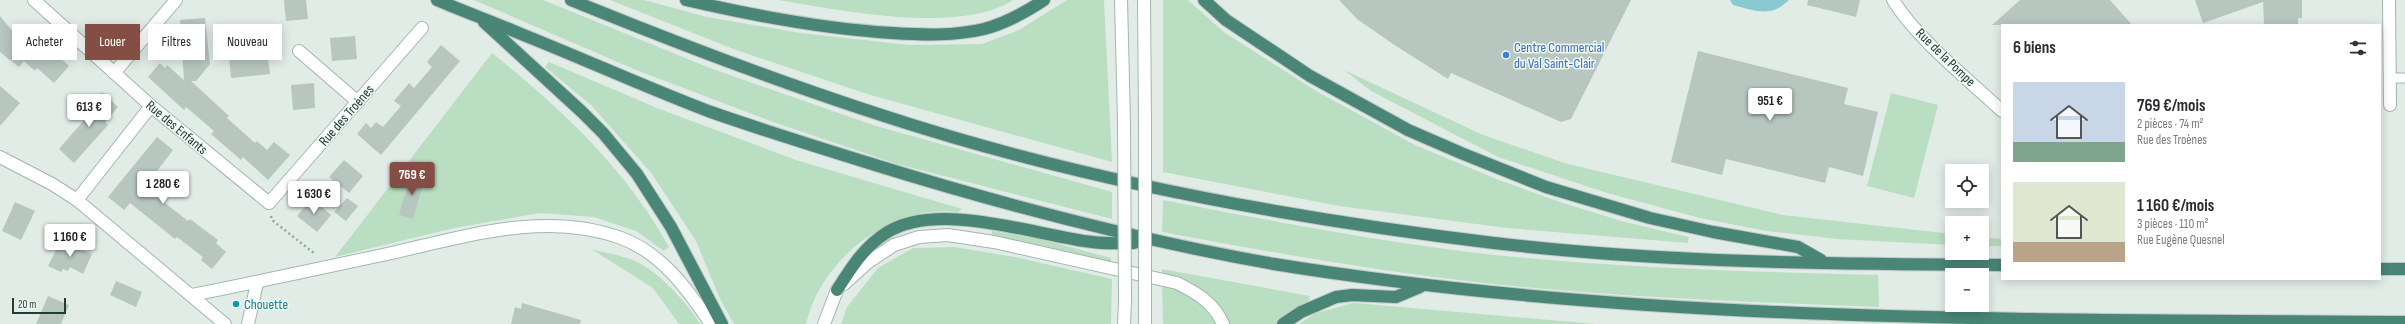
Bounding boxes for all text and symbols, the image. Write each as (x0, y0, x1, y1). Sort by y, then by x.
chip: Acheter (12, 24, 77, 60)
chip: Louer (85, 24, 140, 60)
chip: Filtres (148, 24, 205, 60)
chip: Nouveau (213, 24, 282, 60)
street label: Rue de la Pompe (1912, 25, 1979, 90)
icon: filters (2347, 37, 2369, 59)
text: 6 biens (2013, 38, 2056, 58)
place label: Centre Commercial du Val Saint-Clair (1514, 39, 1604, 72)
marker: Centre Commercial du Val Saint-Clair (1501, 50, 1511, 60)
street label: Rue des Troènes (315, 81, 378, 149)
pin: 951 € (1742, 88, 1798, 122)
text: 951 € (1757, 93, 1783, 109)
pin: 613 € (61, 94, 117, 128)
text: 769 €/mois (2137, 96, 2206, 116)
street label: Rue des Enfants (142, 97, 211, 158)
icon: home (2045, 98, 2093, 146)
text: 613 € (76, 99, 102, 115)
text: 2 pièces · 74 m² (2137, 116, 2204, 132)
text: Rue des Troènes (2137, 132, 2207, 148)
pin: 769 € (384, 162, 440, 196)
map controls (1945, 164, 1989, 312)
button: locate (1945, 164, 1989, 208)
text: 769 € (399, 167, 425, 183)
pin: 1 280 € (126, 171, 200, 205)
text: 1 280 € (146, 176, 180, 192)
pin: 1 630 € (277, 181, 351, 215)
text: 1 630 € (297, 186, 331, 202)
text: 1 160 €/mois (2137, 196, 2214, 216)
icon: home (2045, 198, 2093, 246)
button: + (1945, 216, 1989, 260)
text: 3 pièces · 110 m² (2137, 216, 2209, 232)
pin: 1 160 € (33, 224, 107, 258)
text: 1 160 € (53, 229, 87, 245)
text: Rue Eugène Quesnel (2137, 232, 2225, 248)
button: − (1945, 268, 1989, 312)
scale bar (12, 296, 66, 315)
place label: Chouette (244, 296, 288, 313)
text: 20 m (18, 298, 36, 311)
marker: Chouette (231, 299, 241, 309)

